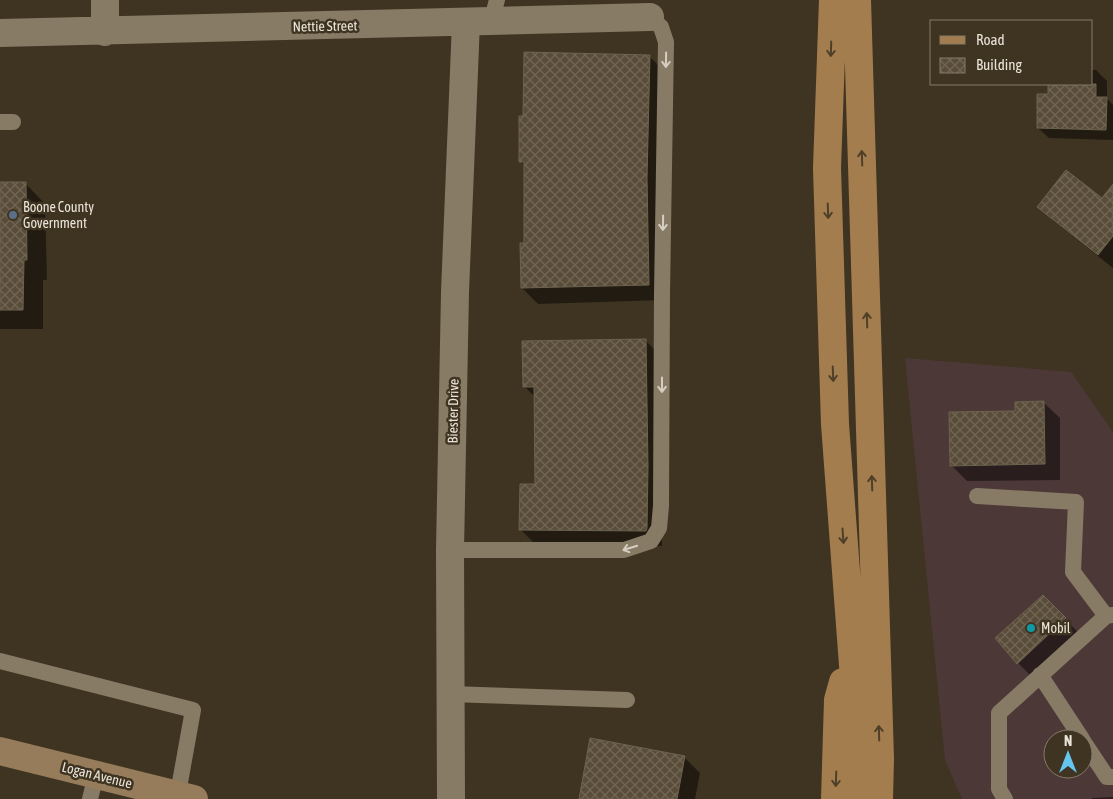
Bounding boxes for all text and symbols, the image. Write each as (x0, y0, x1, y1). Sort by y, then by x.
street label: Nettie Street (292, 17, 358, 35)
legend (930, 20, 1093, 85)
text: Road (976, 31, 1005, 48)
one-way arrow (827, 40, 836, 56)
one-way arrow (661, 52, 671, 68)
text: Building (976, 56, 1022, 73)
one-way arrow (857, 150, 866, 166)
place label: Boone County Government (23, 199, 94, 231)
one-way arrow (823, 202, 833, 219)
marker: Boone County Government (7, 209, 19, 221)
one-way arrow (658, 214, 668, 230)
one-way arrow (862, 313, 871, 329)
one-way arrow (829, 365, 838, 381)
one-way arrow (657, 376, 667, 393)
street label: Biester Drive (444, 379, 462, 443)
one-way arrow (867, 475, 876, 491)
one-way arrow (839, 527, 848, 543)
one-way arrow (622, 543, 638, 553)
place label: Mobil (1041, 620, 1071, 636)
marker: Mobil (1025, 622, 1037, 634)
one-way arrow (875, 725, 884, 741)
north arrow (1043, 729, 1093, 779)
text: N (1064, 733, 1072, 749)
street label: Logan Avenue (60, 759, 134, 791)
one-way arrow (831, 770, 841, 787)

